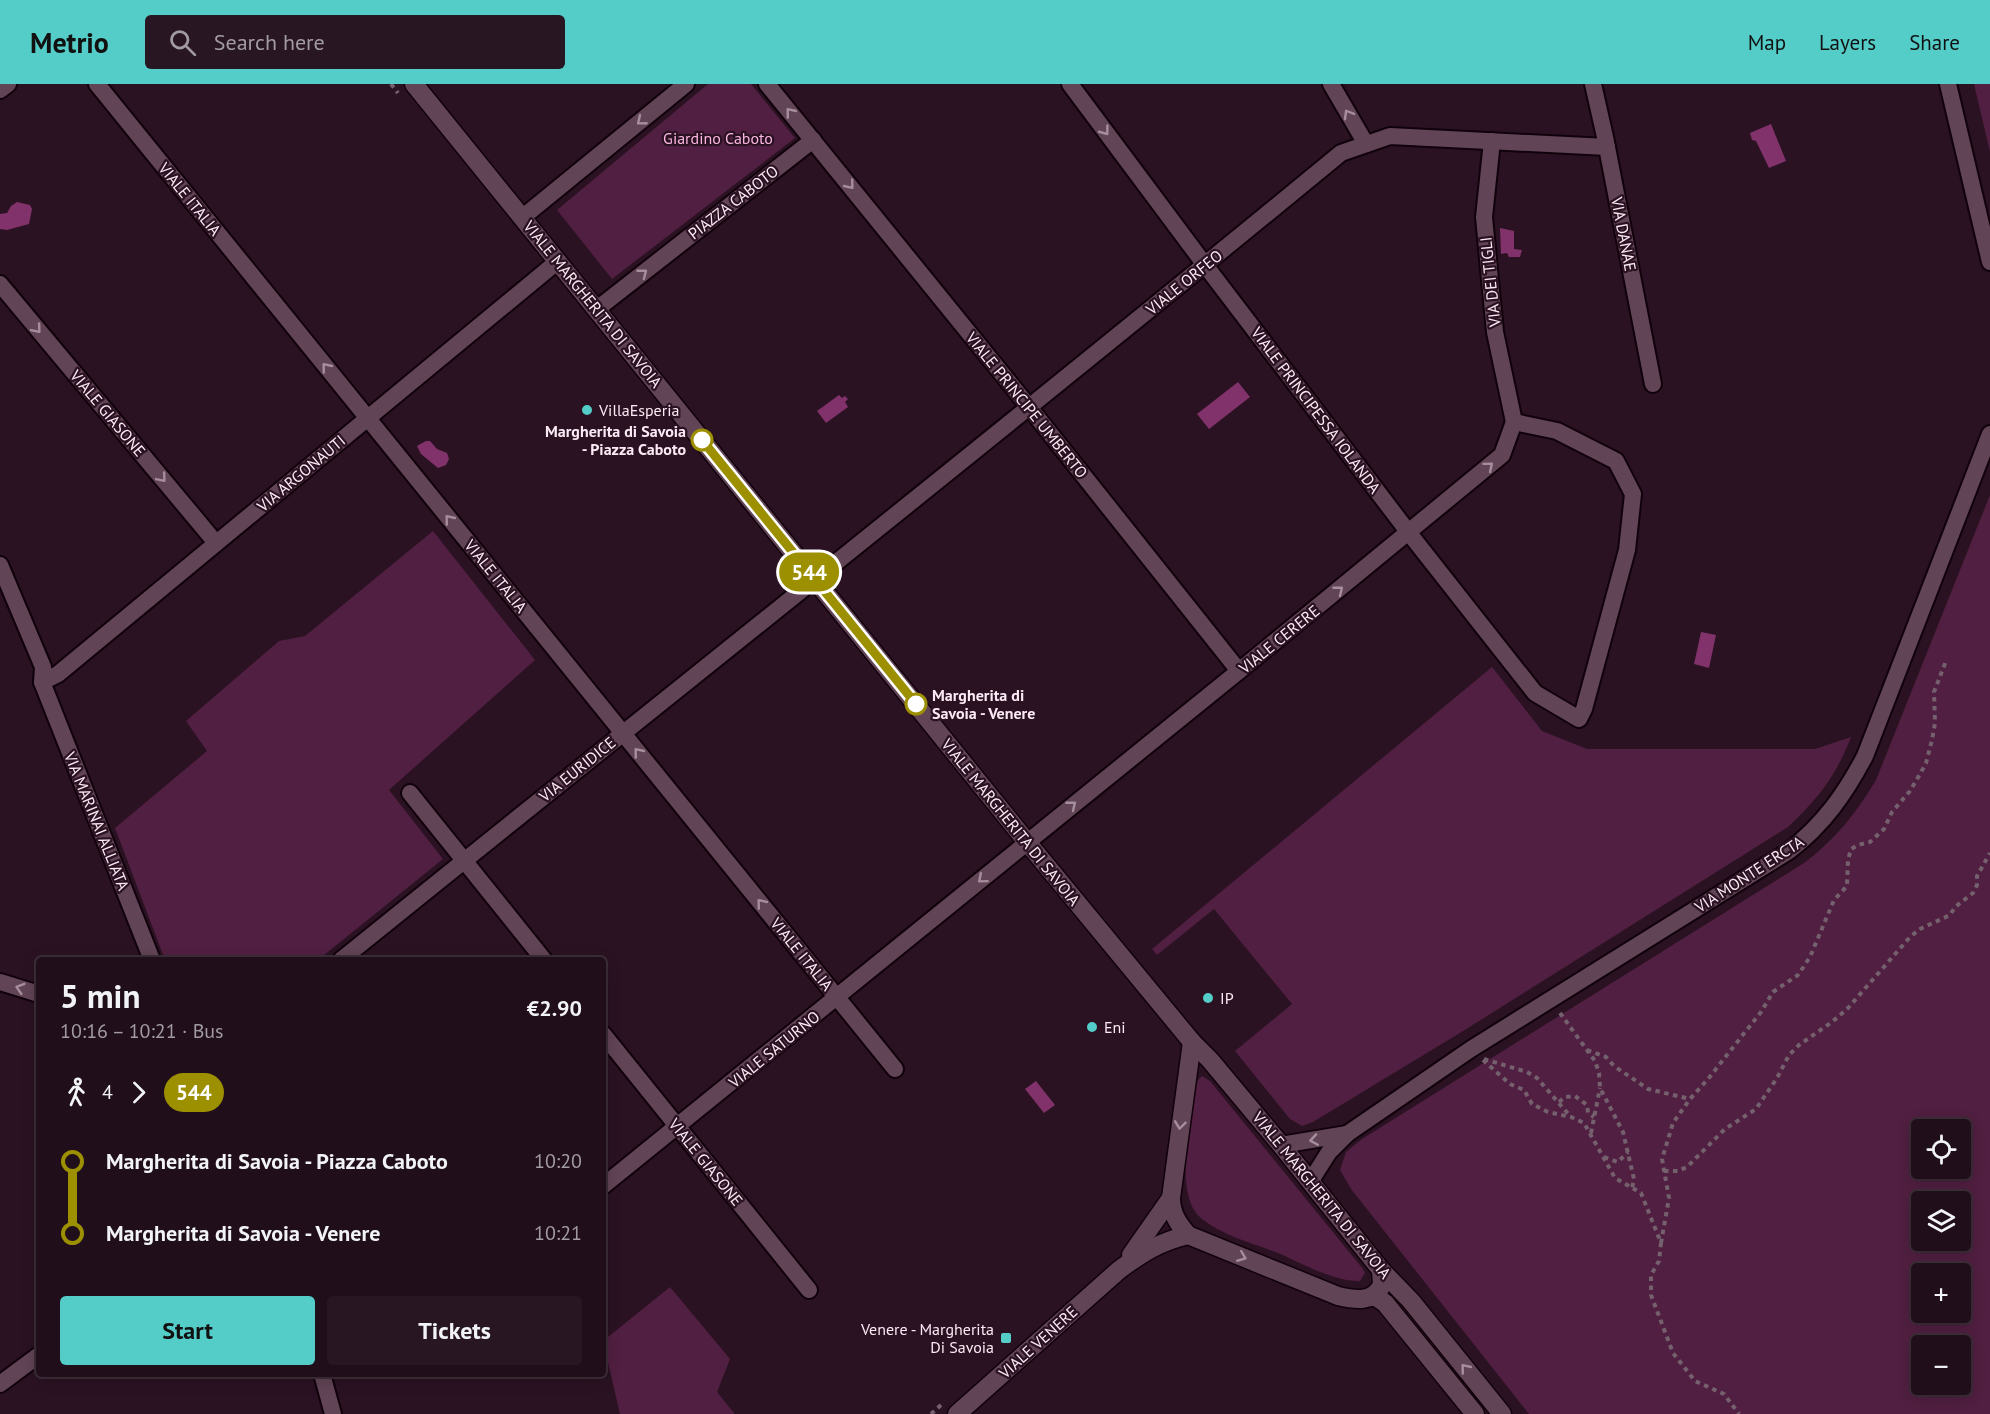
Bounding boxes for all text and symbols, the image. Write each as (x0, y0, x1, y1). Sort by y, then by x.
search box (145, 15, 565, 69)
text: Metrio (30, 24, 109, 61)
icon: search (166, 26, 199, 59)
text: Search here (214, 28, 325, 56)
text: Map (1748, 29, 1786, 56)
text: Layers (1819, 29, 1876, 56)
text: Share (1909, 29, 1960, 56)
one-way arrow (786, 108, 797, 119)
one-way arrow (1344, 110, 1356, 120)
one-way arrow (637, 114, 648, 125)
one-way arrow (1098, 124, 1109, 135)
park label: Giardino Caboto (663, 128, 773, 148)
street label: VIALE ITALIA (154, 158, 226, 240)
street label: PIAZZA CABOTO (684, 160, 782, 243)
one-way arrow (842, 178, 853, 189)
street label: VIA DANAE (1607, 194, 1641, 273)
street label: VIALE MARGHERITA DI SAVOIA (519, 216, 667, 392)
street label: VIA DEI TIGLI (1475, 236, 1505, 329)
street label: VIALE ORFEO (1141, 245, 1226, 320)
one-way arrow (636, 269, 647, 280)
one-way arrow (30, 322, 41, 333)
street label: VIALE PRINCIPESSA IOLANDA (1246, 322, 1385, 498)
street label: VIALE PRINCIPE UMBERTO (961, 327, 1092, 482)
one-way arrow (323, 363, 334, 374)
street label: VIALE GIASONE (65, 365, 150, 460)
place label: VillaEsperia (598, 400, 679, 420)
marker: VillaEsperia (580, 403, 594, 417)
place label: Margherita di Savoia - Piazza Caboto (545, 421, 686, 459)
marker: Margherita di Savoia - Piazza Caboto (691, 429, 713, 451)
street label: VIA ARGONAUTI (252, 430, 349, 516)
one-way arrow (1482, 462, 1493, 473)
one-way arrow (155, 471, 166, 482)
one-way arrow (446, 515, 457, 526)
street label: VIALE ITALIA (460, 535, 532, 617)
line badge: 544 (774, 552, 844, 592)
text: 544 (791, 559, 827, 586)
one-way arrow (1332, 587, 1343, 598)
street label: VIALE CERERE (1234, 600, 1323, 678)
place label: Margherita di Savoia - Venere (932, 685, 1035, 723)
marker: Margherita di Savoia - Venere (905, 693, 927, 715)
street label: VIA EURIDICE (534, 732, 619, 807)
street label: VIALE MARGHERITA DI SAVOIA (937, 734, 1085, 910)
street label: VIA MARINAI ALLIATA (60, 748, 134, 894)
one-way arrow (635, 748, 646, 759)
one-way arrow (1065, 801, 1076, 812)
street label: VIA MONTE ERCTA (1690, 831, 1808, 917)
one-way arrow (977, 871, 988, 882)
one-way arrow (757, 899, 768, 910)
street label: VIALE ITALIA (766, 913, 838, 995)
text: 5 min (60, 974, 141, 1017)
one-way arrow (15, 983, 25, 995)
place label: IP (1220, 988, 1234, 1008)
marker: IP (1201, 991, 1215, 1005)
text: €2.90 (527, 994, 582, 1022)
street label: VIALE SATURNO (724, 1006, 824, 1093)
place label: Eni (1104, 1017, 1126, 1037)
text: 10:16 – 10:21 · Bus (60, 1018, 224, 1044)
marker: Eni (1085, 1020, 1099, 1034)
icon: walk (60, 1076, 93, 1109)
icon: forward (122, 1076, 155, 1109)
text: 4 (102, 1079, 113, 1105)
text: 544 (176, 1079, 212, 1106)
street label: VIALE MARGHERITA DI SAVOIA (1248, 1107, 1396, 1283)
street label: VIALE GIASONE (664, 1113, 747, 1210)
map controls (1911, 1119, 1971, 1395)
button: locate (1911, 1119, 1971, 1179)
one-way arrow (1174, 1120, 1186, 1130)
one-way arrow (1309, 1133, 1319, 1145)
text: Margherita di Savoia - Piazza Caboto (106, 1147, 448, 1175)
text: 10:20 (534, 1148, 582, 1174)
button: layers (1911, 1191, 1971, 1251)
text: Margherita di Savoia - Venere (106, 1219, 380, 1247)
text: 10:21 (534, 1220, 582, 1246)
one-way arrow (1235, 1250, 1246, 1262)
button: + (1911, 1263, 1971, 1323)
button: Start (60, 1296, 315, 1365)
button: Tickets (327, 1296, 582, 1365)
street label: VIALE VENERE (994, 1301, 1081, 1383)
place label: Venere - Margherita Di Savoia (860, 1319, 994, 1357)
marker: Venere - Margherita Di Savoia (999, 1331, 1013, 1345)
button: − (1911, 1335, 1971, 1395)
one-way arrow (1462, 1364, 1473, 1375)

